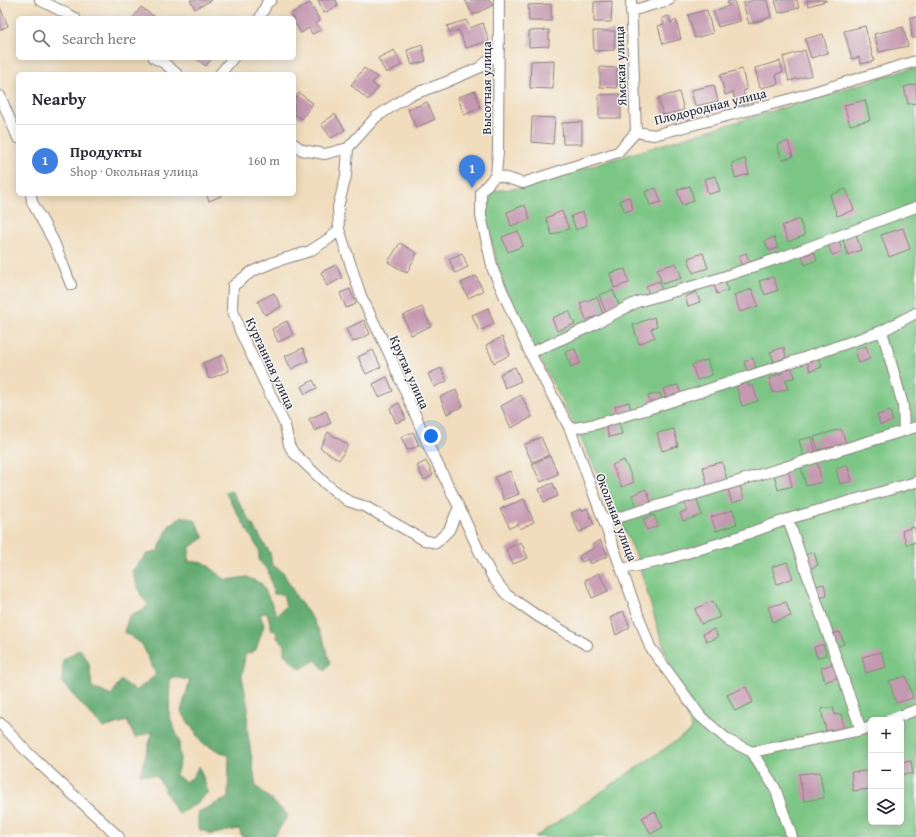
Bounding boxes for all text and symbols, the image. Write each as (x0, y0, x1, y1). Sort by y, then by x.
search box (16, 16, 296, 60)
street label: Ямская улица (610, 25, 631, 107)
icon: search (30, 27, 52, 49)
text: Search here (62, 28, 136, 49)
street label: Высотная улица (477, 40, 496, 135)
street label: Плодородная улица (652, 83, 769, 130)
text: Nearby (32, 86, 86, 111)
text: Продукты (70, 141, 142, 162)
text: 1 (42, 151, 48, 170)
text: 160 m (248, 151, 280, 170)
pin: 1 (459, 155, 485, 188)
text: Shop · Окольная улица (70, 162, 198, 181)
street label: Курганная улица (241, 314, 300, 413)
street label: Крутая улица (385, 332, 435, 413)
your location (421, 426, 441, 446)
street label: Окольная улица (591, 470, 642, 565)
map controls (868, 717, 904, 825)
button: + (868, 717, 904, 753)
button: − (868, 753, 904, 789)
button: layers (868, 789, 904, 825)

